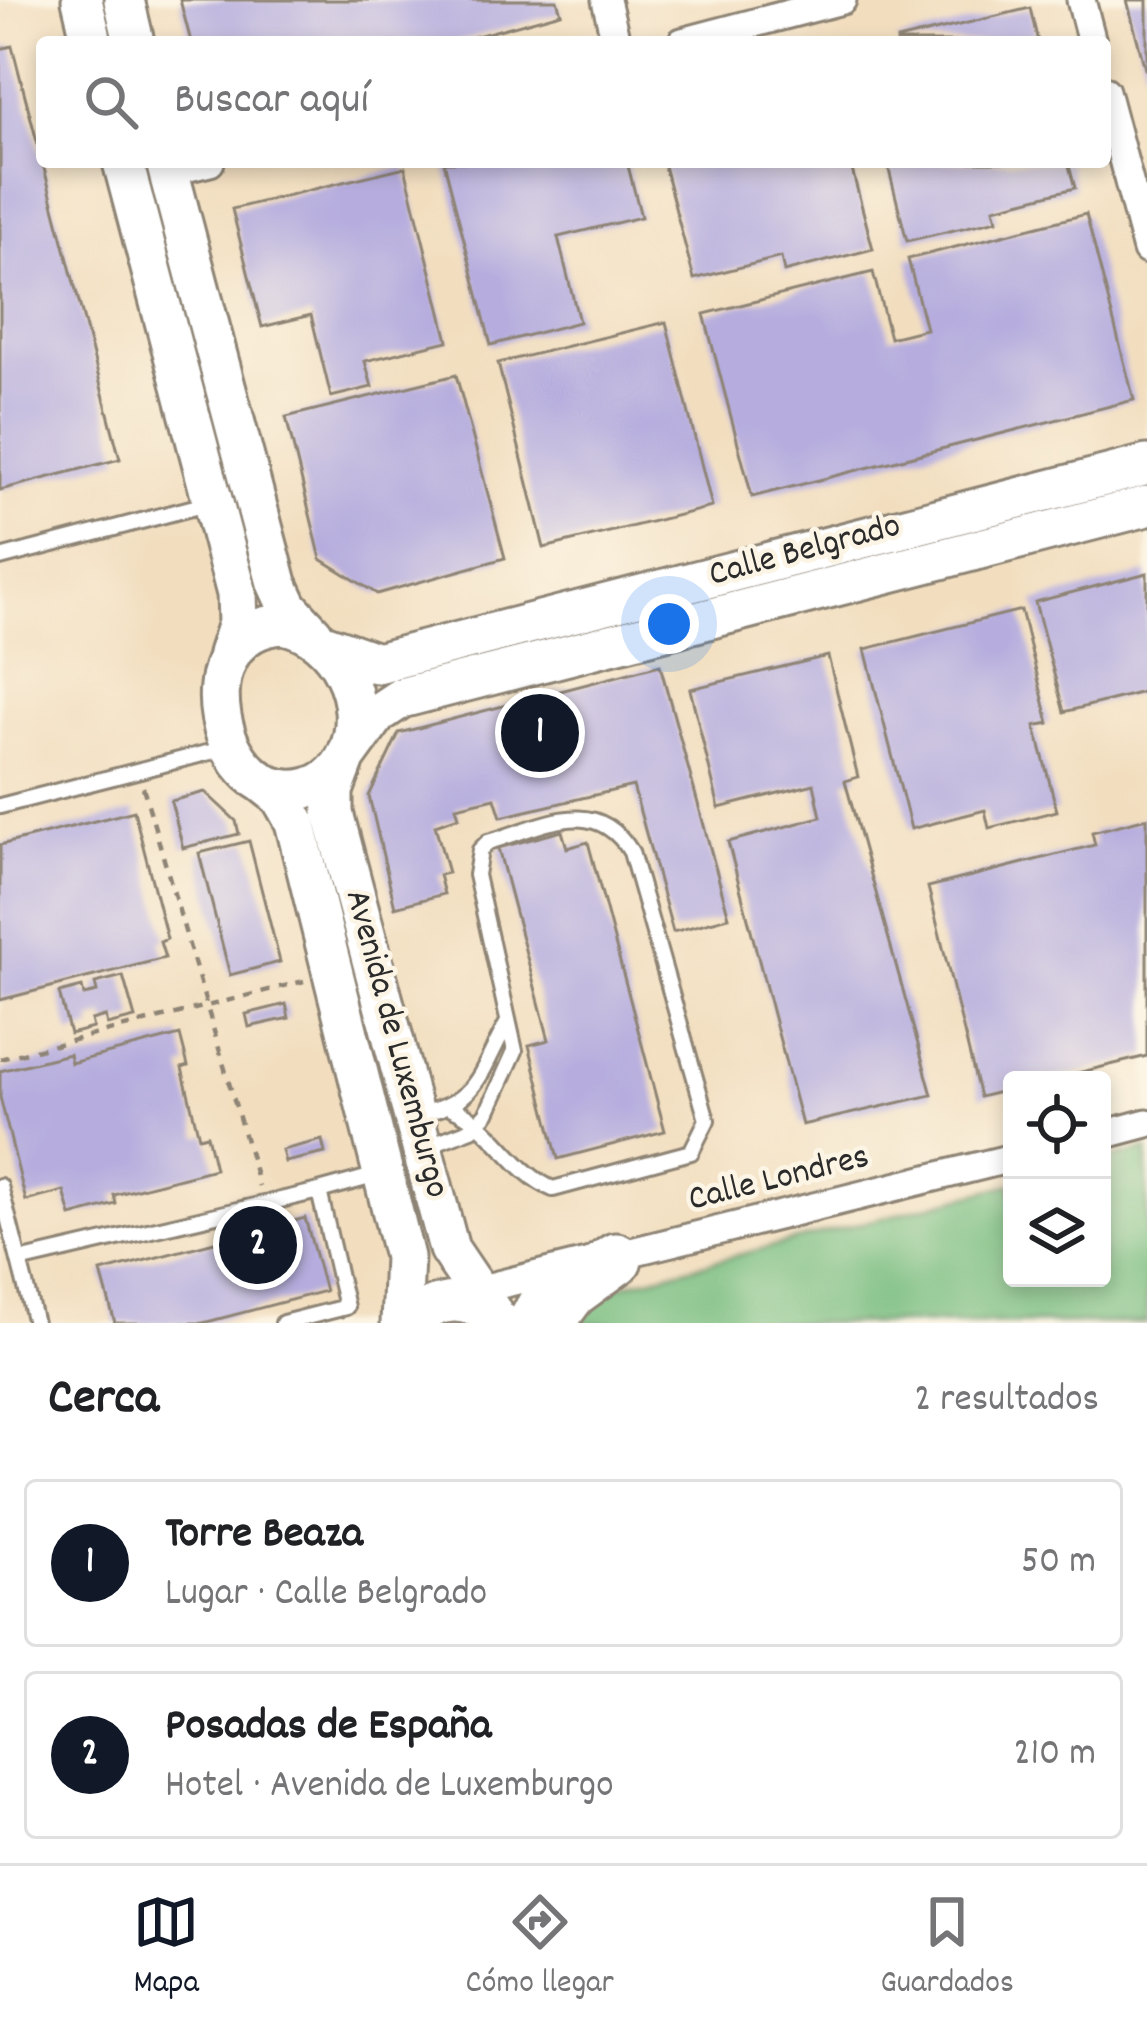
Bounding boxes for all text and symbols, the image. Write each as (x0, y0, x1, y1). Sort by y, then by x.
search box (36, 36, 1111, 168)
icon: search (78, 69, 144, 135)
text: Buscar aquí (174, 70, 369, 134)
street label: Calle Belgrado (703, 501, 907, 603)
your location (639, 594, 699, 654)
pin: 1 (501, 688, 579, 778)
street label: Avenida de Luxemburgo (329, 884, 461, 1204)
map controls (1003, 1071, 1111, 1287)
button: locate (1003, 1071, 1111, 1179)
street label: Calle Londres (683, 1132, 875, 1228)
button: layers (1003, 1179, 1111, 1287)
pin: 2 (219, 1200, 297, 1290)
text: Cerca (48, 1365, 159, 1437)
text: 2 resultados (914, 1374, 1099, 1429)
text: Torre Beaza (165, 1504, 363, 1568)
text: 1 (86, 1536, 94, 1591)
text: 50 m (1021, 1536, 1096, 1591)
text: Lugar · Calle Belgrado (165, 1568, 487, 1623)
text: Posadas de España (165, 1696, 491, 1760)
text: 2 (81, 1728, 99, 1783)
text: 210 m (1013, 1728, 1096, 1783)
text: Hotel · Avenida de Luxemburgo (165, 1760, 614, 1815)
tab: Mapa (133, 1889, 199, 2008)
tab: Cómo llegar (466, 1889, 614, 2008)
tab: Guardados (880, 1889, 1014, 2008)

